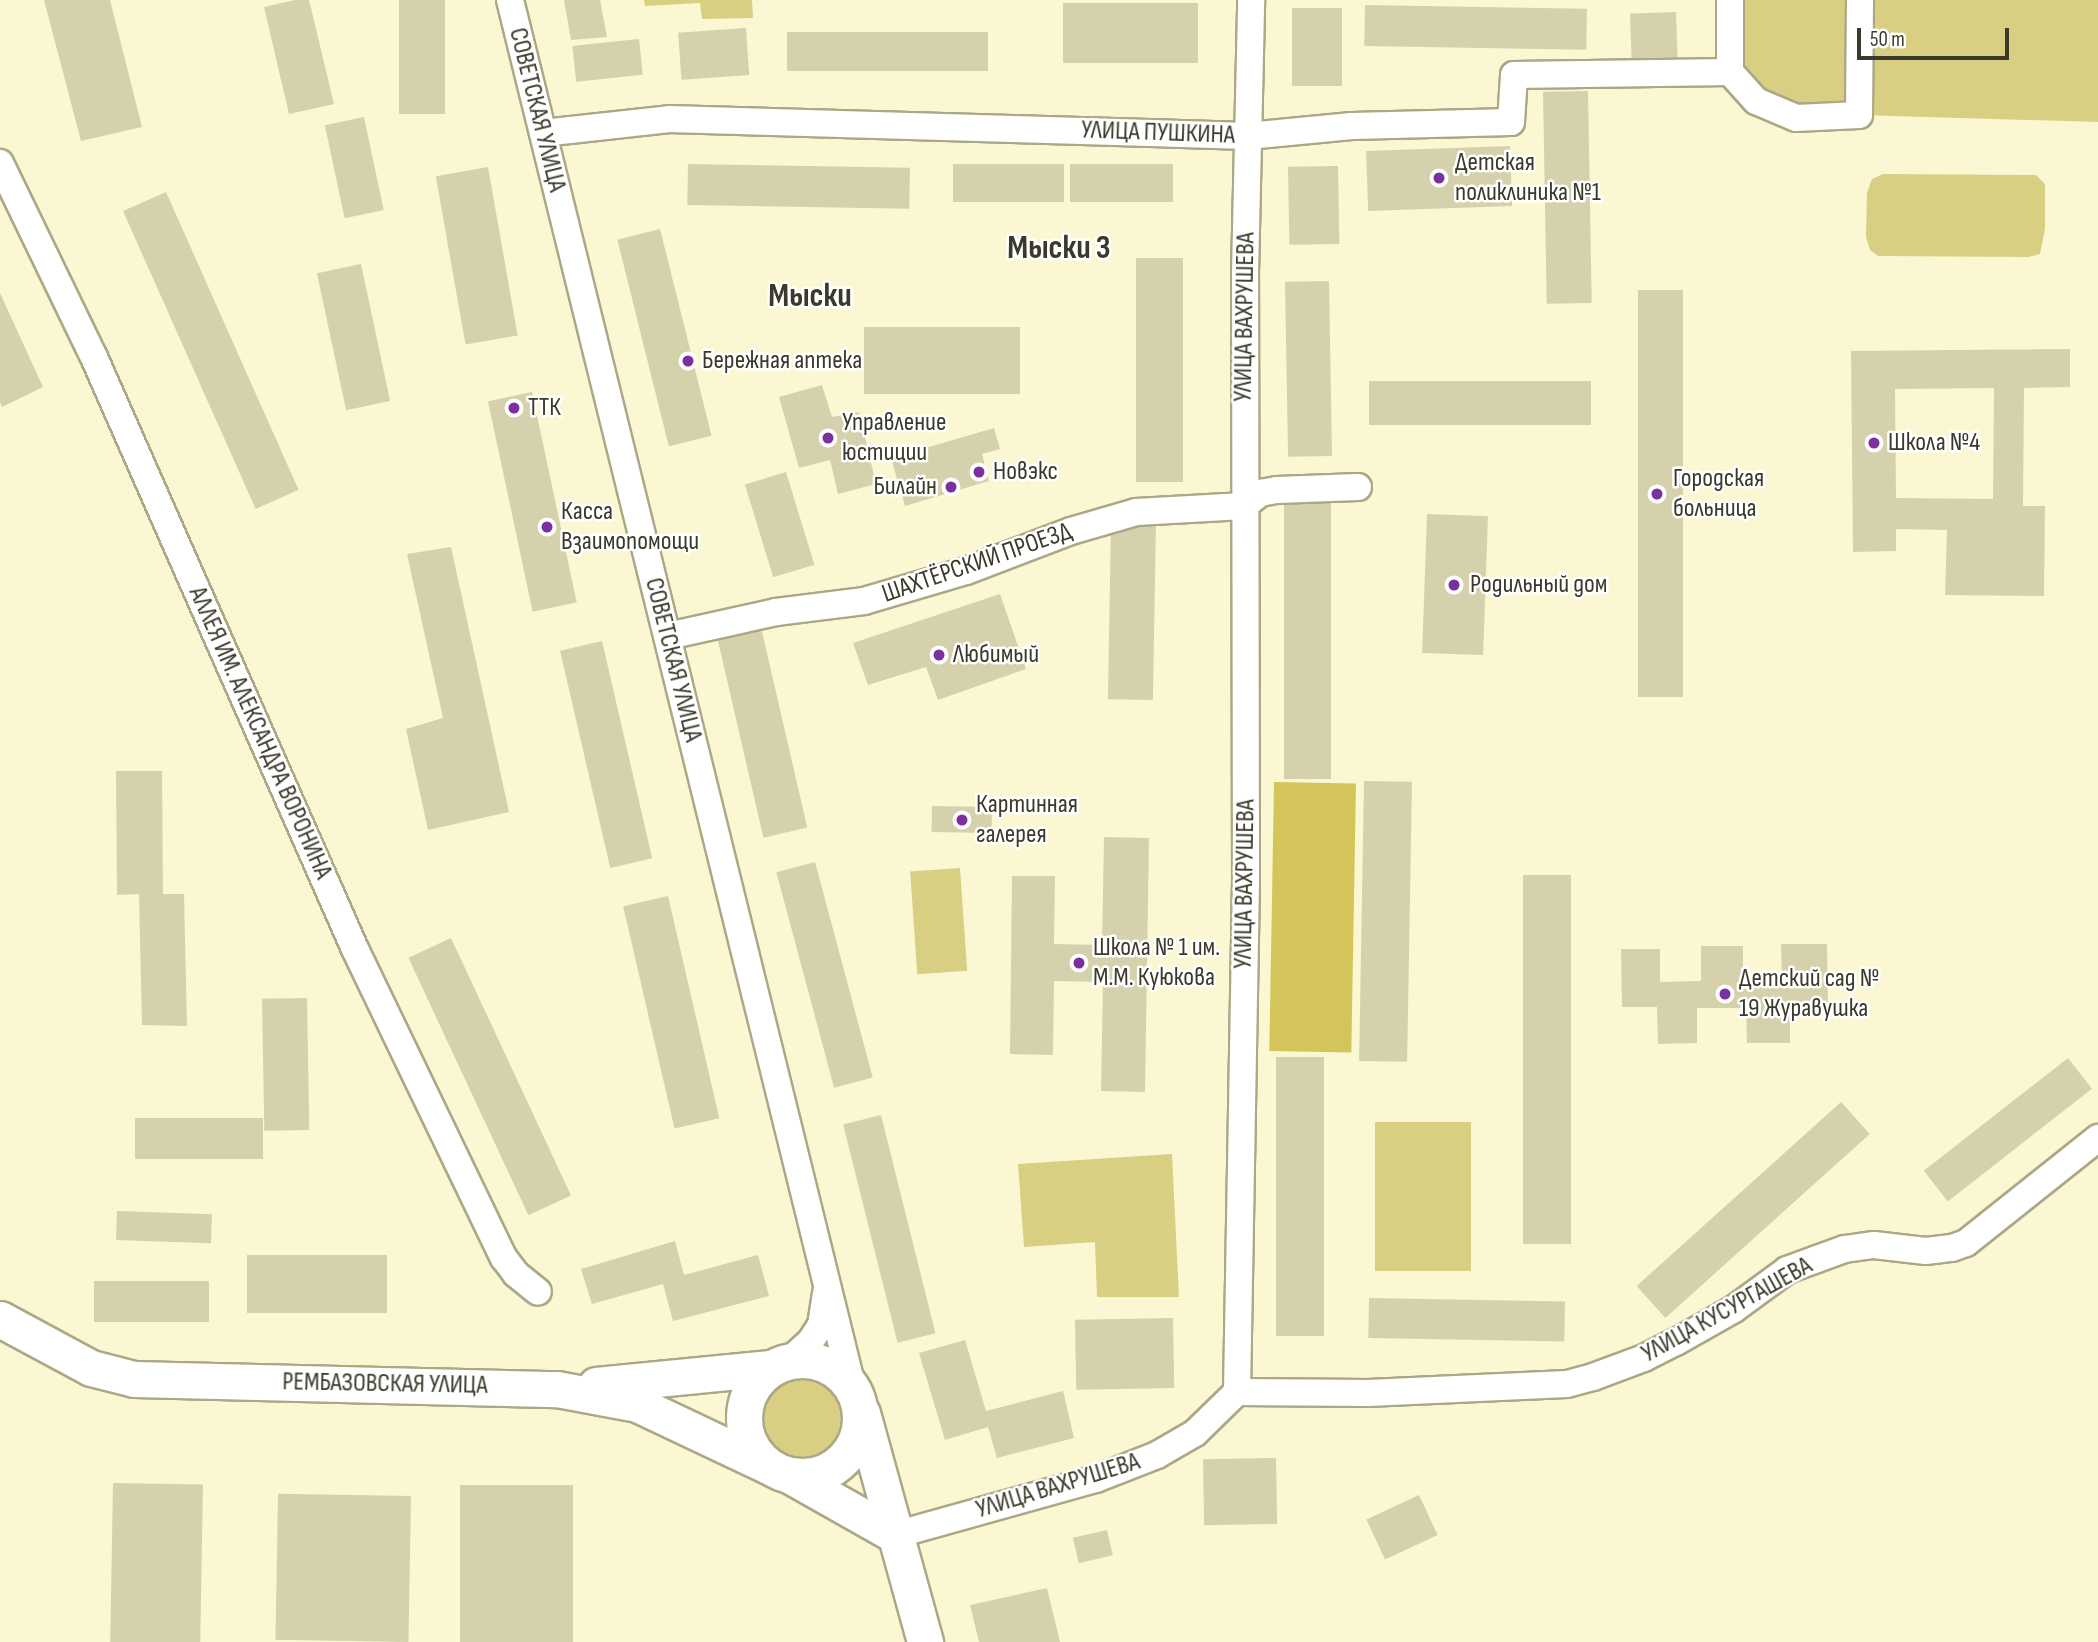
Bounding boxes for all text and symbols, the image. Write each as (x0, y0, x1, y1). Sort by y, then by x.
scale bar (1860, 14, 2012, 58)
street label: СОВЕТСКАЯ УЛИЦА (502, 25, 572, 195)
text: 50 m (1870, 27, 1905, 52)
street label: УЛИЦА ПУШКИНА (1081, 115, 1235, 151)
place label: Детская поликлиника №1 (1455, 147, 1601, 208)
marker: Детская поликлиника №1 (1429, 168, 1449, 188)
district label: Мыски 3 (1007, 229, 1111, 269)
street label: УЛИЦА ВАХРУШЕВА (1228, 232, 1262, 402)
district label: Мыски (768, 277, 852, 317)
place label: Бережная аптека (702, 345, 862, 377)
marker: Бережная аптека (680, 353, 696, 369)
place label: ТТК (528, 392, 561, 424)
marker: ТТК (506, 400, 522, 416)
place label: Управление юстиции (842, 407, 946, 468)
place label: Школа №4 (1888, 427, 1980, 459)
marker: Управление юстиции (820, 430, 836, 446)
marker: Школа №4 (1866, 435, 1882, 451)
place label: Новэкс (993, 456, 1058, 488)
place label: Городская больница (1673, 463, 1764, 524)
marker: Новэкс (971, 464, 987, 480)
place label: Билайн (873, 471, 937, 503)
marker: Билайн (943, 479, 959, 495)
marker: Городская больница (1647, 484, 1667, 504)
place label: Касса Взаимопомощи (561, 496, 699, 558)
street label: ШАХТЁРСКИЙ ПРОЕЗД (878, 516, 1076, 610)
marker: Касса Взаимопомощи (539, 519, 555, 535)
place label: Родильный дом (1470, 569, 1607, 601)
street label: СОВЕТСКАЯ УЛИЦА (638, 575, 708, 745)
marker: Родильный дом (1444, 575, 1464, 595)
street label: АЛЛЕЯ ИМ. АЛЕКСАНДРА ВОРОНИНА (181, 582, 339, 884)
place label: Любимый (953, 639, 1039, 671)
marker: Любимый (931, 647, 947, 663)
place label: Картинная галерея (976, 789, 1078, 850)
street label: УЛИЦА ВАХРУШЕВА (1228, 799, 1262, 969)
marker: Картинная галерея (954, 812, 970, 828)
place label: Школа № 1 им. М.М. Куюкова (1093, 932, 1220, 993)
marker: Школа № 1 им. М.М. Куюкова (1071, 955, 1087, 971)
place label: Детский сад № 19 Журавушка (1739, 963, 1879, 1024)
marker: Детский сад № 19 Журавушка (1717, 986, 1733, 1002)
street label: УЛИЦА КУСУРГАШЕВА (1636, 1250, 1818, 1370)
street label: РЕМБАЗОВСКАЯ УЛИЦА (282, 1367, 488, 1401)
street label: УЛИЦА ВАХРУШЕВА (972, 1446, 1144, 1526)

